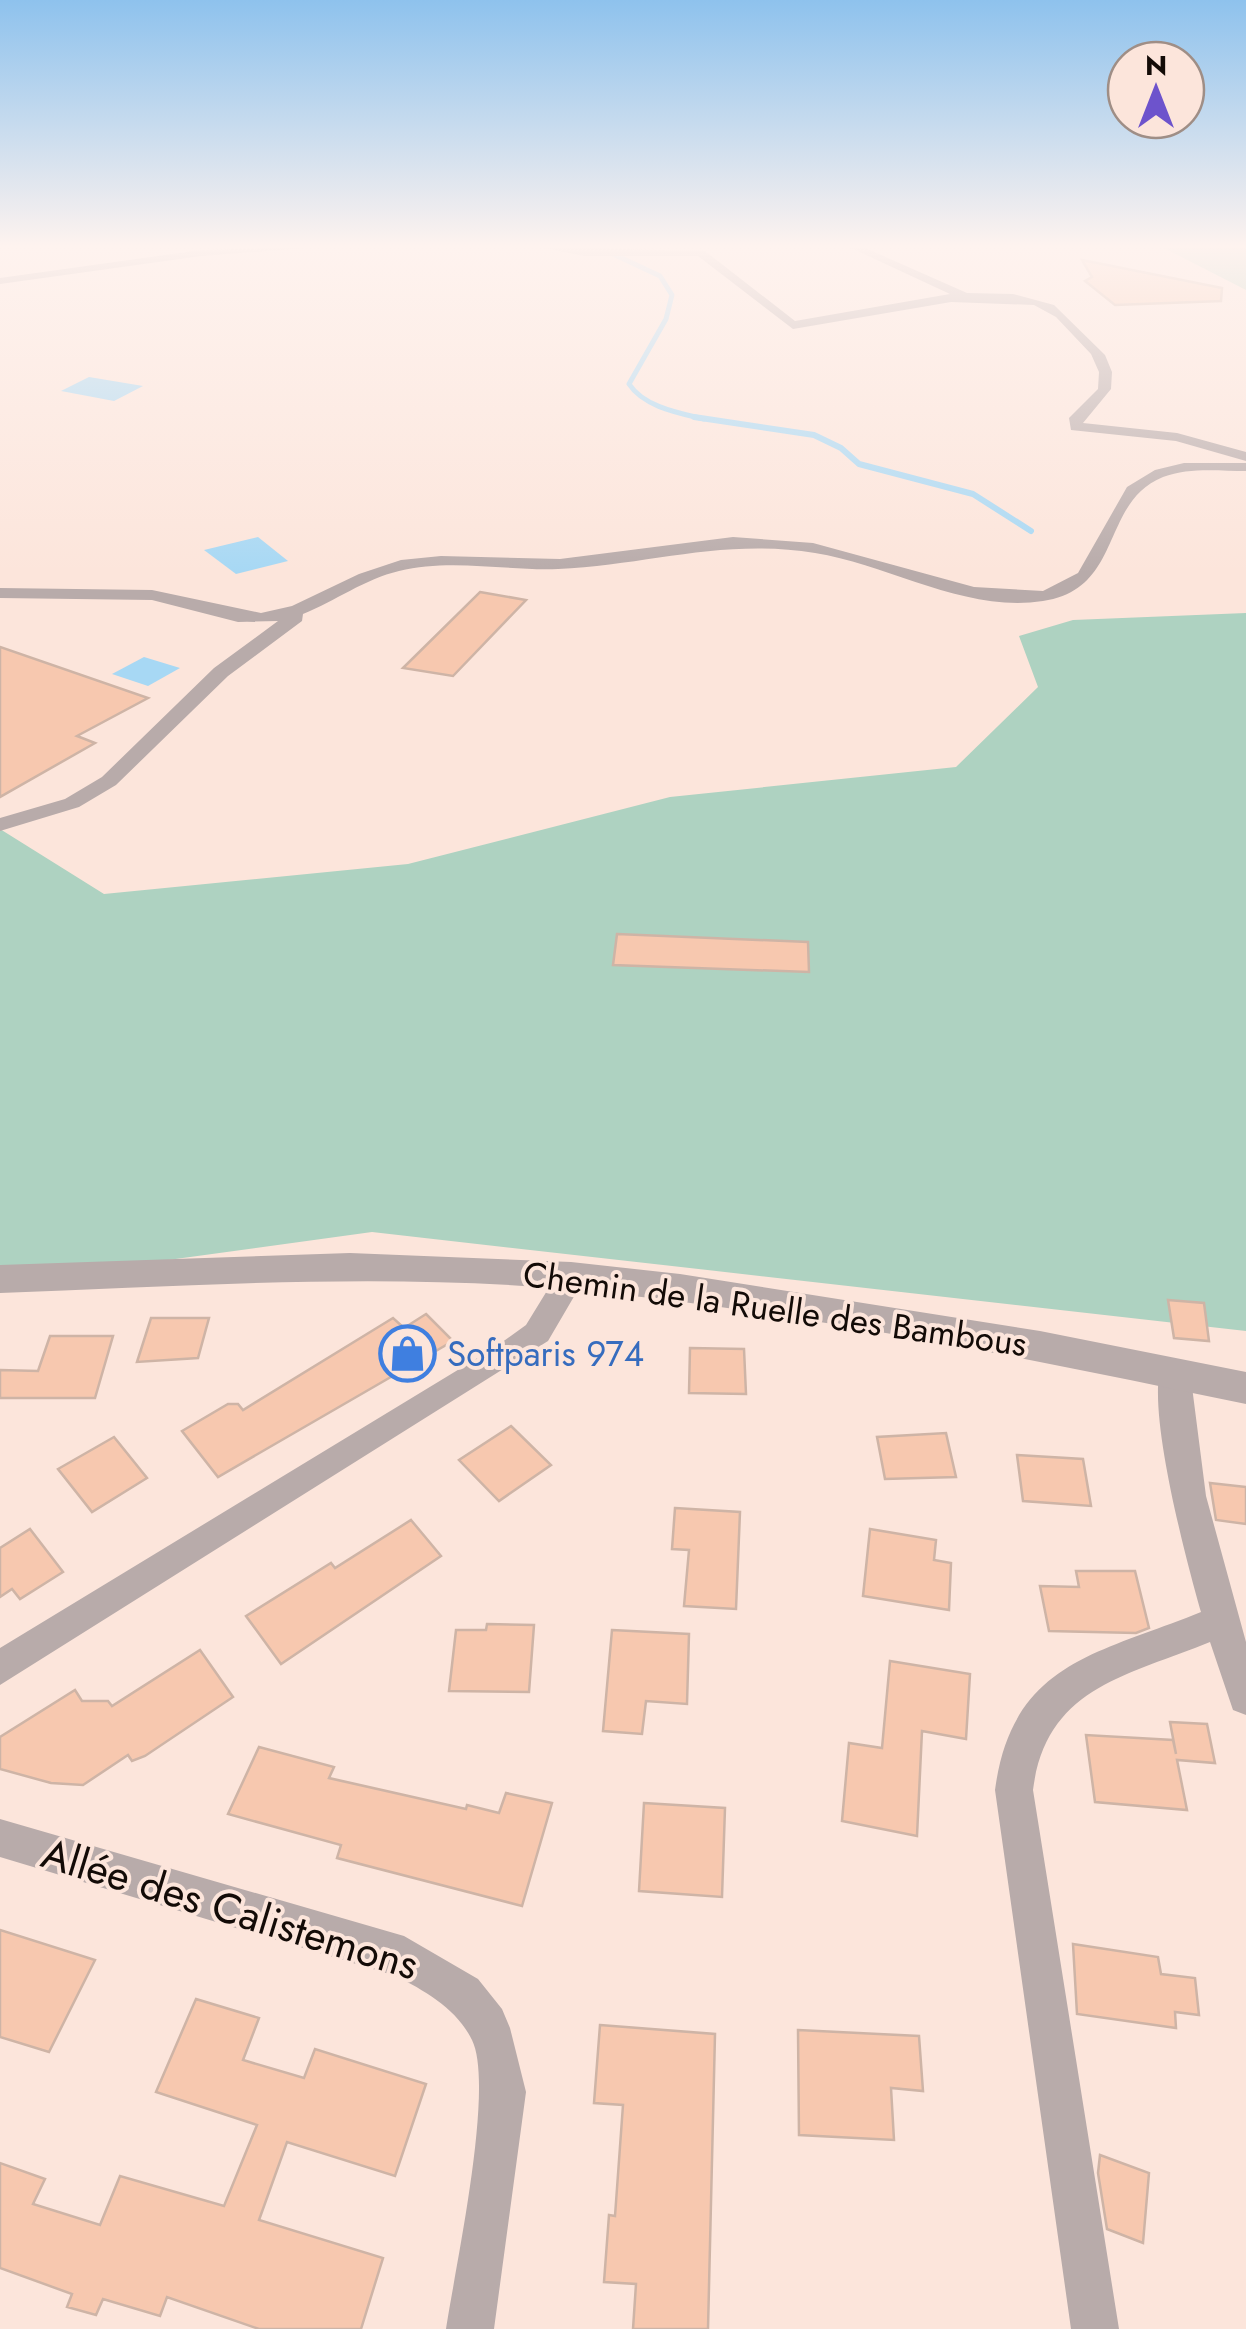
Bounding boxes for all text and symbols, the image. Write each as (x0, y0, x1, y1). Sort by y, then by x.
north arrow (1106, 40, 1206, 140)
text: N (1145, 45, 1167, 86)
street label: Chemin de la Ruelle des Bambous (520, 1249, 1030, 1369)
shop icon: Softparis 974 (378, 1324, 438, 1384)
place label: Softparis 974 (447, 1329, 644, 1379)
street label: Allée des Calistemons (34, 1823, 426, 1995)

